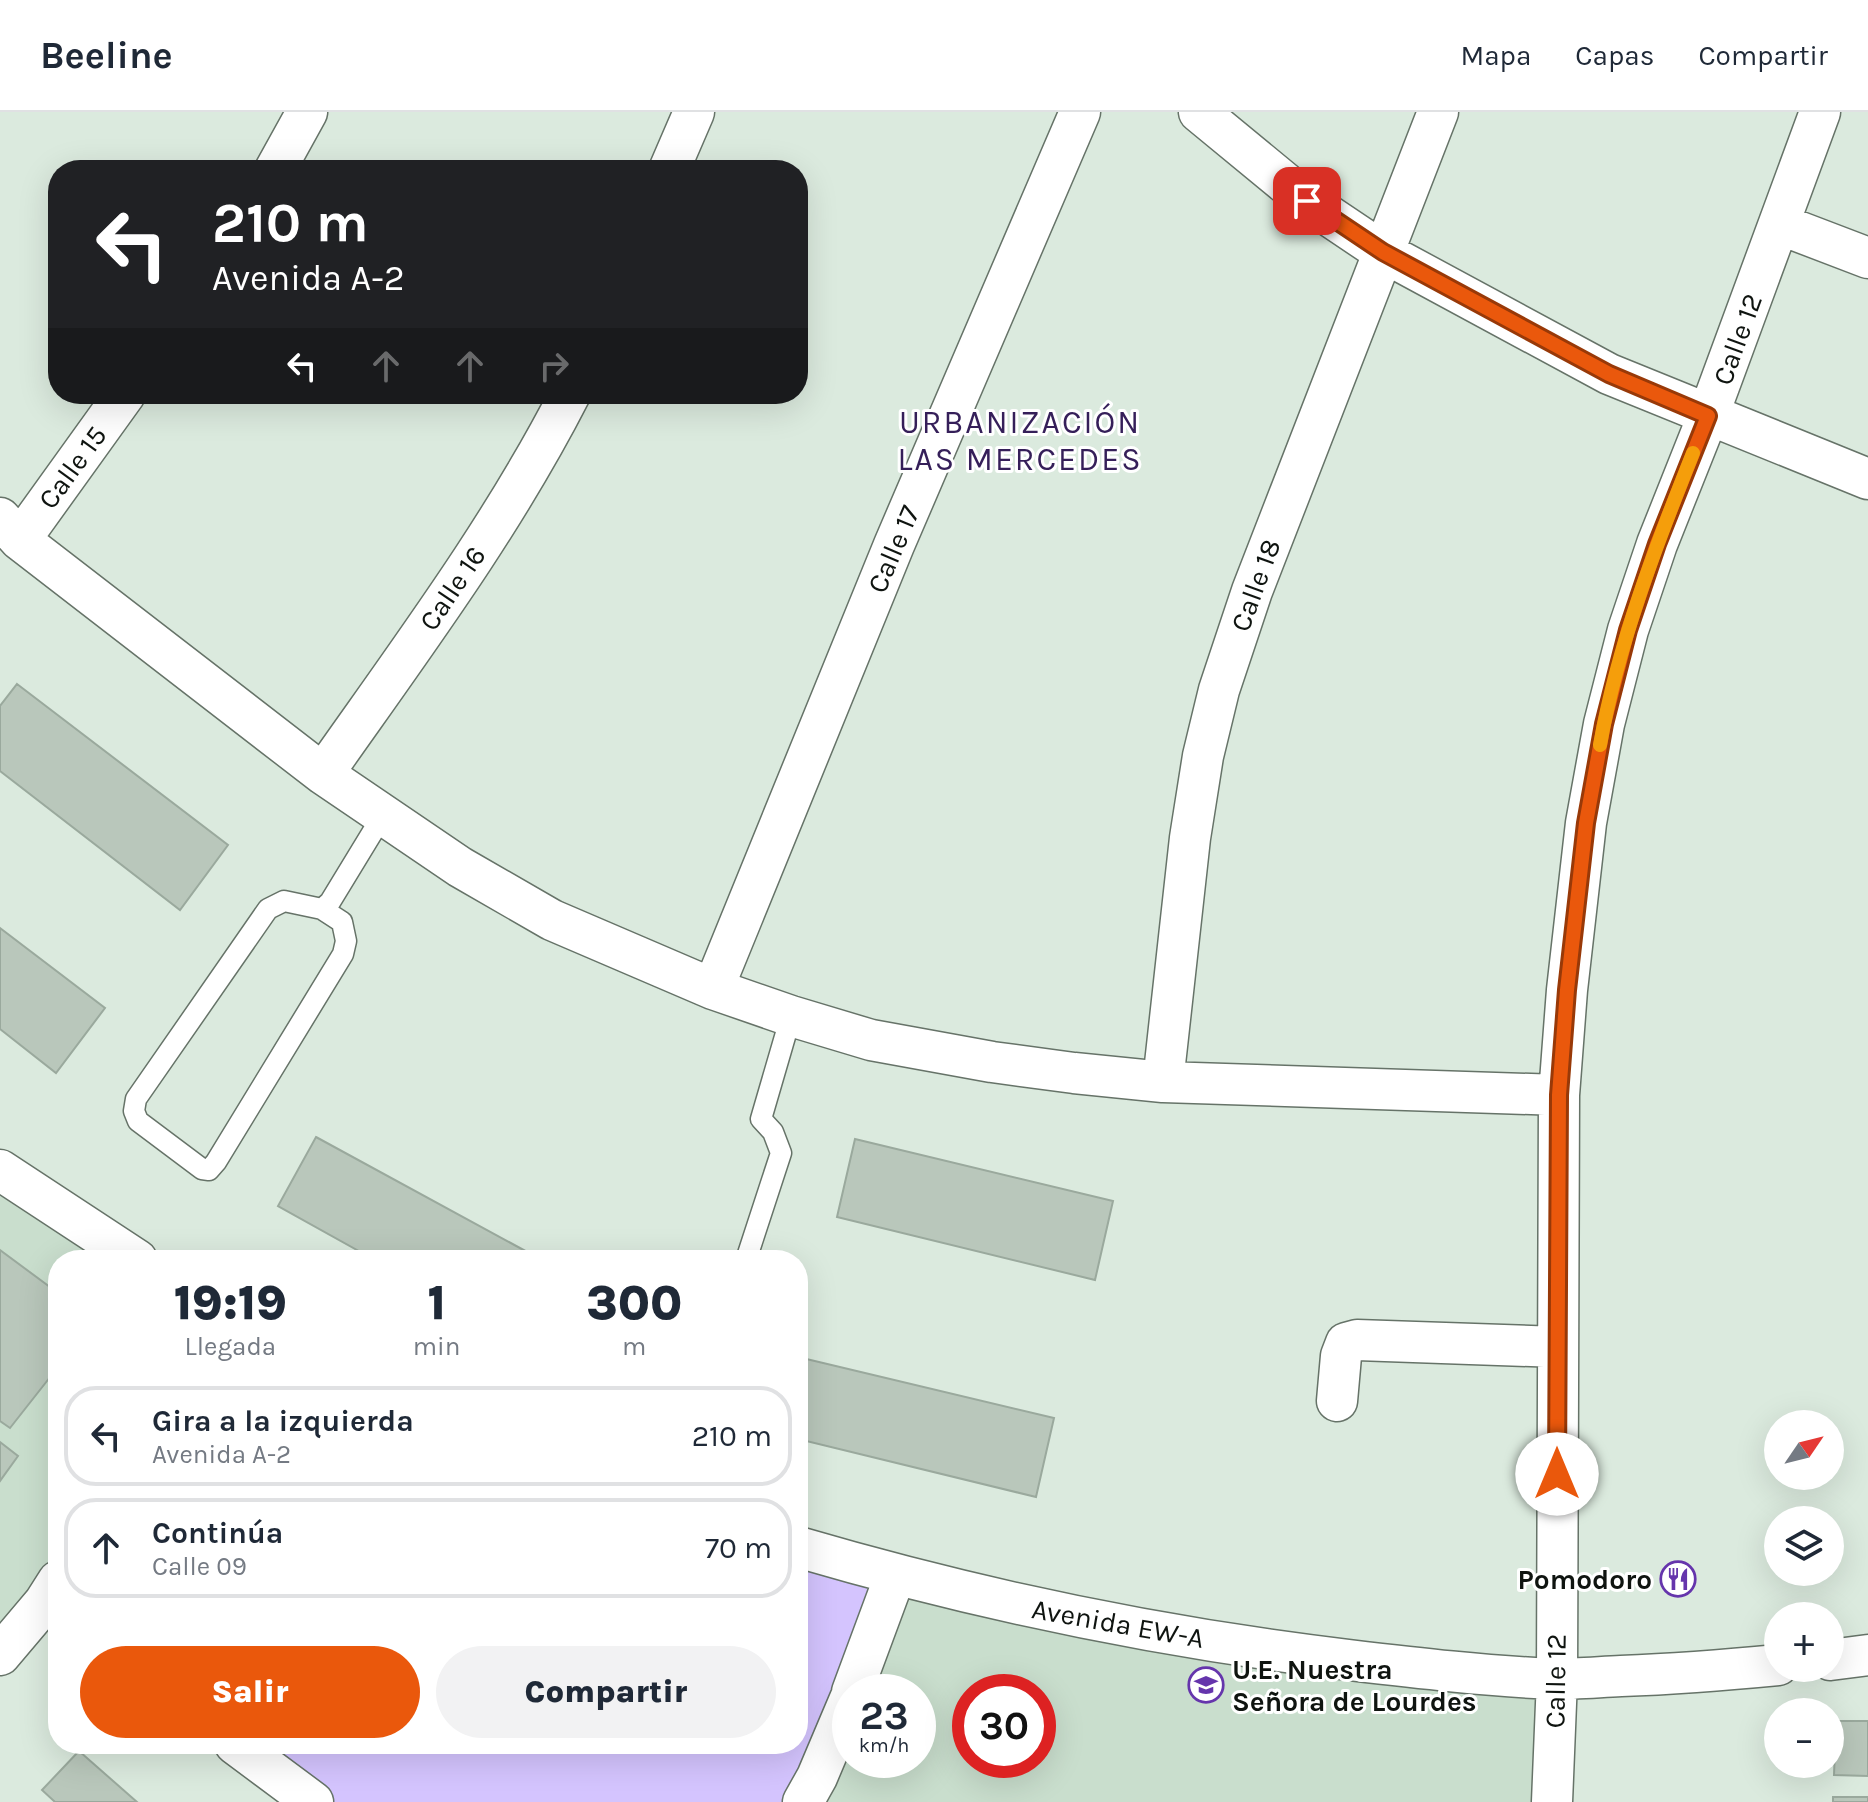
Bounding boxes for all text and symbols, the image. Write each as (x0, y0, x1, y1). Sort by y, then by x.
text: Beeline (40, 33, 173, 78)
text: Mapa (1460, 39, 1531, 72)
text: Capas (1575, 39, 1654, 72)
text: Compartir (1698, 39, 1828, 72)
pin (1273, 167, 1341, 235)
icon: arrive (1285, 179, 1329, 223)
text: 210 m (212, 190, 369, 255)
icon: left (80, 192, 184, 296)
text: Avenida A-2 (212, 257, 405, 299)
street label: Calle 12 (1706, 289, 1769, 389)
icon: left (280, 344, 324, 388)
icon: ahead (364, 344, 408, 388)
icon: ahead (448, 344, 492, 388)
icon: right (532, 344, 576, 388)
district label: URBANIZACIÓN LAS MERCEDES (897, 402, 1143, 478)
street label: Calle 15 (31, 419, 113, 515)
street label: Calle 17 (860, 501, 927, 598)
street label: Calle 18 (1224, 535, 1287, 636)
street label: Calle 16 (412, 540, 493, 637)
text: 19:19 (174, 1275, 287, 1331)
text: 1 (427, 1275, 446, 1331)
text: 300 (586, 1275, 682, 1331)
text: Llegada (185, 1331, 276, 1362)
text: min (413, 1331, 461, 1362)
text: m (622, 1331, 646, 1362)
text: Gira a la izquierda (152, 1403, 414, 1439)
north arrow (1764, 1410, 1844, 1490)
map controls (1764, 1410, 1844, 1778)
icon: left (84, 1414, 128, 1458)
text: 210 m (692, 1418, 772, 1454)
position arrow (1515, 1432, 1599, 1516)
text: Avenida A-2 (152, 1439, 291, 1470)
button: layers (1764, 1506, 1844, 1586)
text: Continúa (152, 1515, 283, 1551)
icon: ahead (84, 1526, 128, 1570)
text: 70 m (705, 1530, 772, 1566)
text: Calle 09 (152, 1551, 247, 1582)
restaurant icon: Pomodoro (1659, 1560, 1697, 1598)
place label: Pomodoro (1518, 1563, 1652, 1596)
street label: Avenida EW-A (1029, 1592, 1207, 1655)
button: + (1764, 1602, 1844, 1682)
street label: Calle 12 (1538, 1633, 1573, 1729)
button: Salir (80, 1646, 420, 1738)
button: Compartir (436, 1646, 776, 1738)
place label: U.E. Nuestra Señora de Lourdes (1232, 1653, 1477, 1718)
school or university icon: U.E. Nuestra Señora de Lourdes (1187, 1666, 1225, 1704)
speed limit sign: 30 (952, 1674, 1056, 1778)
text: 23 (859, 1692, 909, 1739)
button: − (1764, 1698, 1844, 1778)
text: km/h (859, 1734, 909, 1757)

